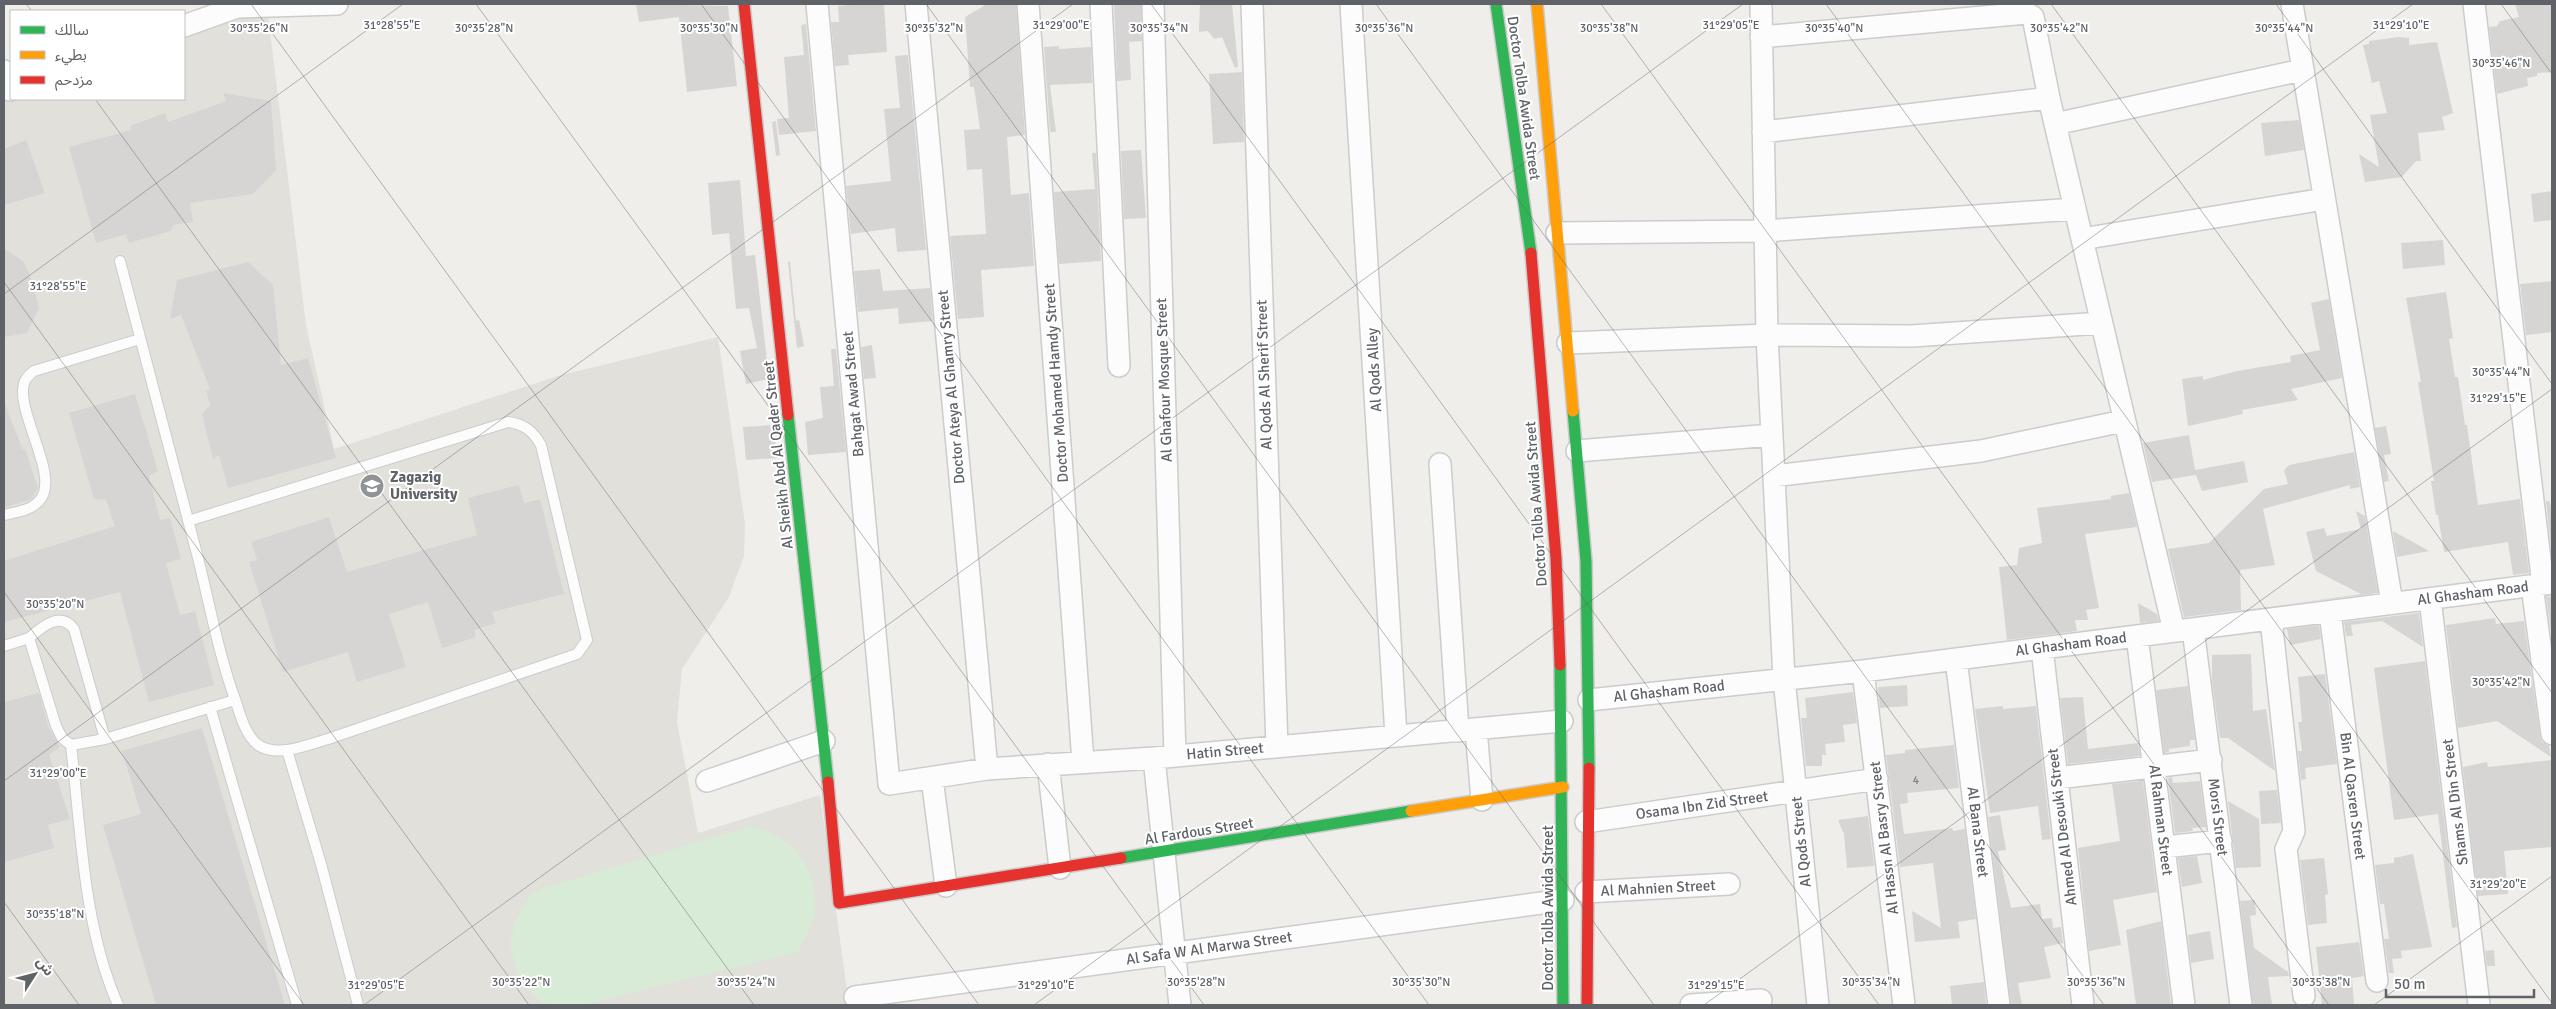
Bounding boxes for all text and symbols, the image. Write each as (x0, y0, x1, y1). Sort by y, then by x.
legend (10, 10, 185, 100)
street label: Doctor Tolba Awida Street (1504, 15, 1544, 181)
text: 31°28'55"E (363, 18, 421, 33)
text: 31°29'00"E (1032, 18, 1090, 33)
text: 31°29'05"E (1702, 18, 1760, 33)
text: 31°29'10"E (2372, 18, 2430, 33)
text: سالك (55, 21, 89, 39)
text: 30°35'26"N (230, 21, 288, 36)
text: 30°35'28"N (455, 21, 513, 36)
text: 30°35'30"N (680, 21, 738, 36)
text: 30°35'32"N (905, 21, 963, 36)
text: 30°35'34"N (1130, 21, 1188, 36)
text: 30°35'36"N (1355, 21, 1413, 36)
text: 30°35'38"N (1580, 21, 1638, 36)
text: 30°35'40"N (1805, 21, 1863, 36)
text: 30°35'42"N (2030, 21, 2088, 36)
text: 30°35'44"N (2255, 21, 2313, 36)
text: بطيء (55, 46, 87, 66)
text: 30°35'46"N (2472, 56, 2530, 71)
text: مزدحم (55, 71, 93, 91)
text: 31°28'55"E (29, 279, 87, 294)
street label: Doctor Mohamed Hamdy Street (1040, 283, 1072, 483)
street label: Doctor Ateya Al Ghamry Street (934, 289, 968, 485)
street label: Al Ghafour Mosque Street (1152, 298, 1176, 462)
street label: Al Qods Al Sherif Street (1252, 300, 1276, 450)
street label: Al Qods Alley (1363, 328, 1385, 412)
street label: Bahgat Awad Street (839, 330, 867, 458)
street label: Al Sheikh Abd Al Qader Street (759, 360, 797, 550)
text: 30°35'44"N (2472, 365, 2530, 380)
text: 31°29'15"E (2469, 391, 2527, 406)
street label: Doctor Tolba Awida Street (1521, 421, 1551, 587)
place label: Zagazig University (390, 468, 458, 503)
school or university icon: Zagazig University (359, 473, 385, 499)
street label: Al Ghasham Road (2416, 577, 2530, 609)
text: 30°35'20"N (26, 597, 84, 612)
street label: Al Ghasham Road (2014, 628, 2128, 660)
text: 30°35'42"N (2472, 675, 2530, 690)
street label: Al Ghasham Road (1612, 676, 1726, 706)
street label: Bin Al Qasren Street (2336, 731, 2370, 861)
street label: Shams Al Din Street (2438, 738, 2472, 866)
street label: Hatin Street (1186, 739, 1264, 763)
street label: Ahmed Al Desouki Street (2043, 747, 2081, 907)
street label: Al Hassn Al Basry Street (1866, 760, 1902, 916)
street label: Al Rahman Street (2145, 764, 2177, 876)
text: 31°29'00"E (29, 766, 87, 781)
house number: 4 (1913, 773, 1920, 788)
street label: Morsi Street (2204, 777, 2232, 857)
street label: Al Bana Street (1963, 785, 1993, 879)
street label: Osama Ibn Zid Street (1635, 787, 1769, 823)
street label: Al Qods Street (1787, 796, 1815, 888)
street label: Al Fardous Street (1143, 814, 1255, 848)
street label: Doctor Tolba Awida Street (1539, 825, 1557, 991)
street label: Al Mahnien Street (1600, 876, 1716, 900)
text: 31°29'20"E (2469, 877, 2527, 892)
text: 30°35'18"N (26, 907, 84, 922)
street label: Al Safa W Al Marwa Street (1125, 927, 1293, 969)
north arrow (10, 949, 60, 999)
text: ش (33, 954, 58, 979)
scale bar (2386, 966, 2534, 998)
text: 30°35'22"N (492, 975, 550, 990)
text: 30°35'24"N (717, 975, 775, 990)
text: 30°35'28"N (1167, 975, 1225, 990)
text: 30°35'30"N (1392, 975, 1450, 990)
text: 30°35'34"N (1842, 975, 1900, 990)
text: 30°35'36"N (2067, 975, 2125, 990)
text: 30°35'38"N (2292, 975, 2350, 990)
text: 50 m (2394, 975, 2425, 993)
text: 31°29'05"E (347, 978, 405, 993)
text: 31°29'10"E (1017, 978, 1075, 993)
text: 31°29'15"E (1687, 978, 1745, 993)

